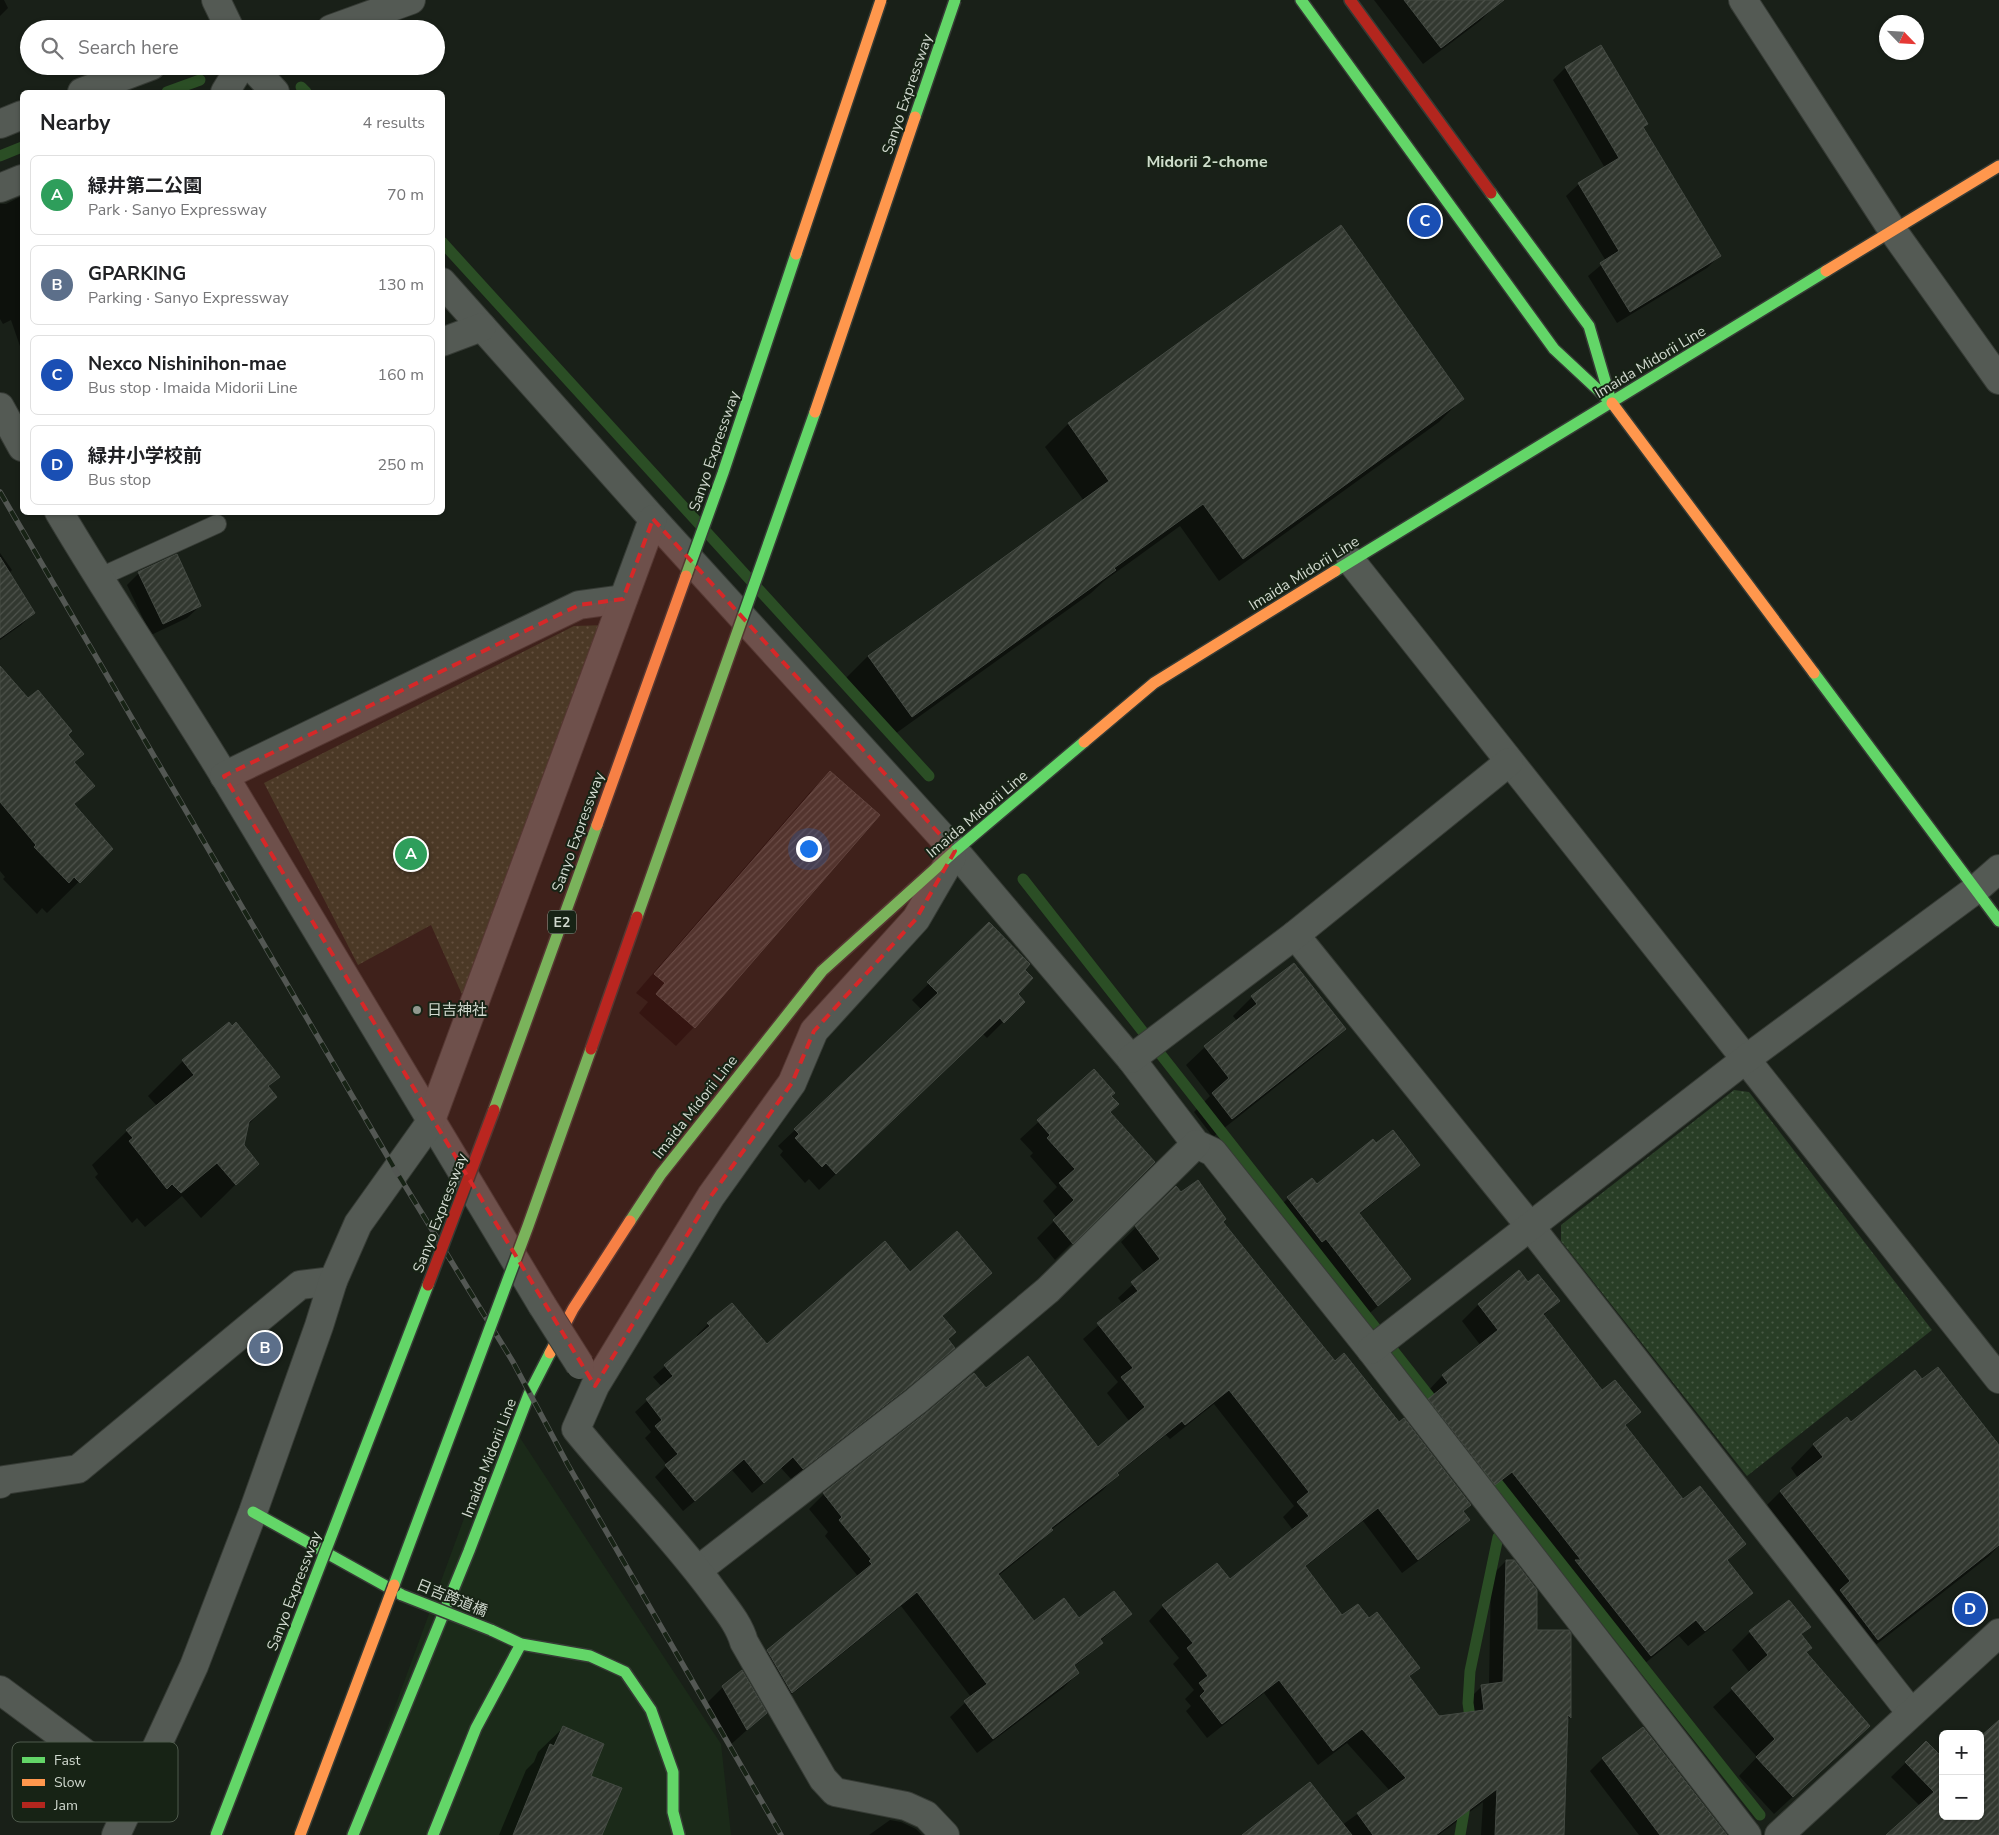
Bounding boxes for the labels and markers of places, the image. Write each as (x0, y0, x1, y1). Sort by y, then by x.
pin: C (1409, 202, 1441, 240)
pin: A (395, 835, 427, 873)
place label: 日吉神社 (427, 1000, 487, 1020)
marker: 日吉神社 (411, 1004, 423, 1016)
pin: B (249, 1329, 281, 1367)
pin: D (1954, 1590, 1986, 1628)

